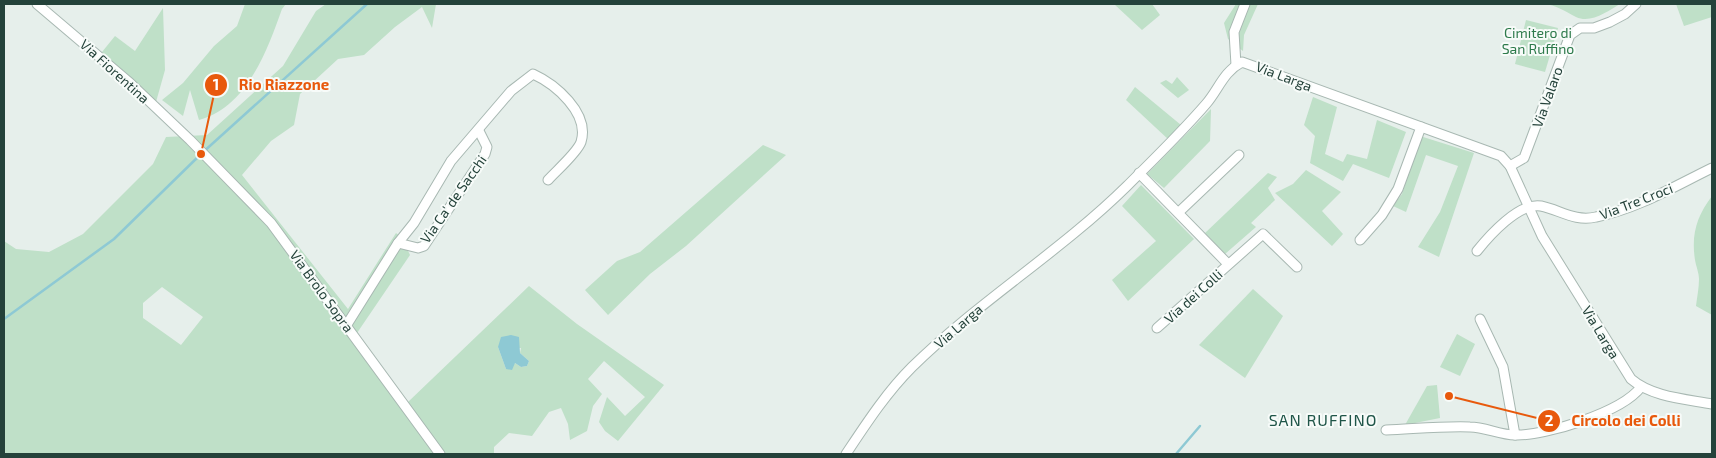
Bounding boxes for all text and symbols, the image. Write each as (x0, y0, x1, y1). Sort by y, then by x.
park label: Cimitero di San Ruffino (1502, 24, 1574, 57)
street label: Via Fiorentina (77, 35, 153, 107)
street label: Via Larga (1254, 58, 1314, 94)
street label: Via Valaro (1528, 64, 1566, 130)
callout: Rio Riazzone (204, 70, 339, 100)
text: 1 (213, 75, 219, 93)
text: Rio Riazzone (239, 75, 329, 93)
street label: Via Ca' de Sacchi (416, 152, 490, 246)
street label: Via Tre Croci (1597, 179, 1675, 223)
street label: Via Brolo Sopra (287, 247, 357, 335)
street label: Via dei Colli (1160, 265, 1226, 327)
street label: Via Larga (930, 300, 986, 352)
street label: Via Larga (1579, 302, 1623, 362)
callout: Circolo dei Colli (1537, 406, 1691, 436)
district label: SAN RUFFINO (1269, 410, 1377, 429)
text: 2 (1545, 411, 1554, 429)
text: Circolo dei Colli (1571, 411, 1681, 429)

